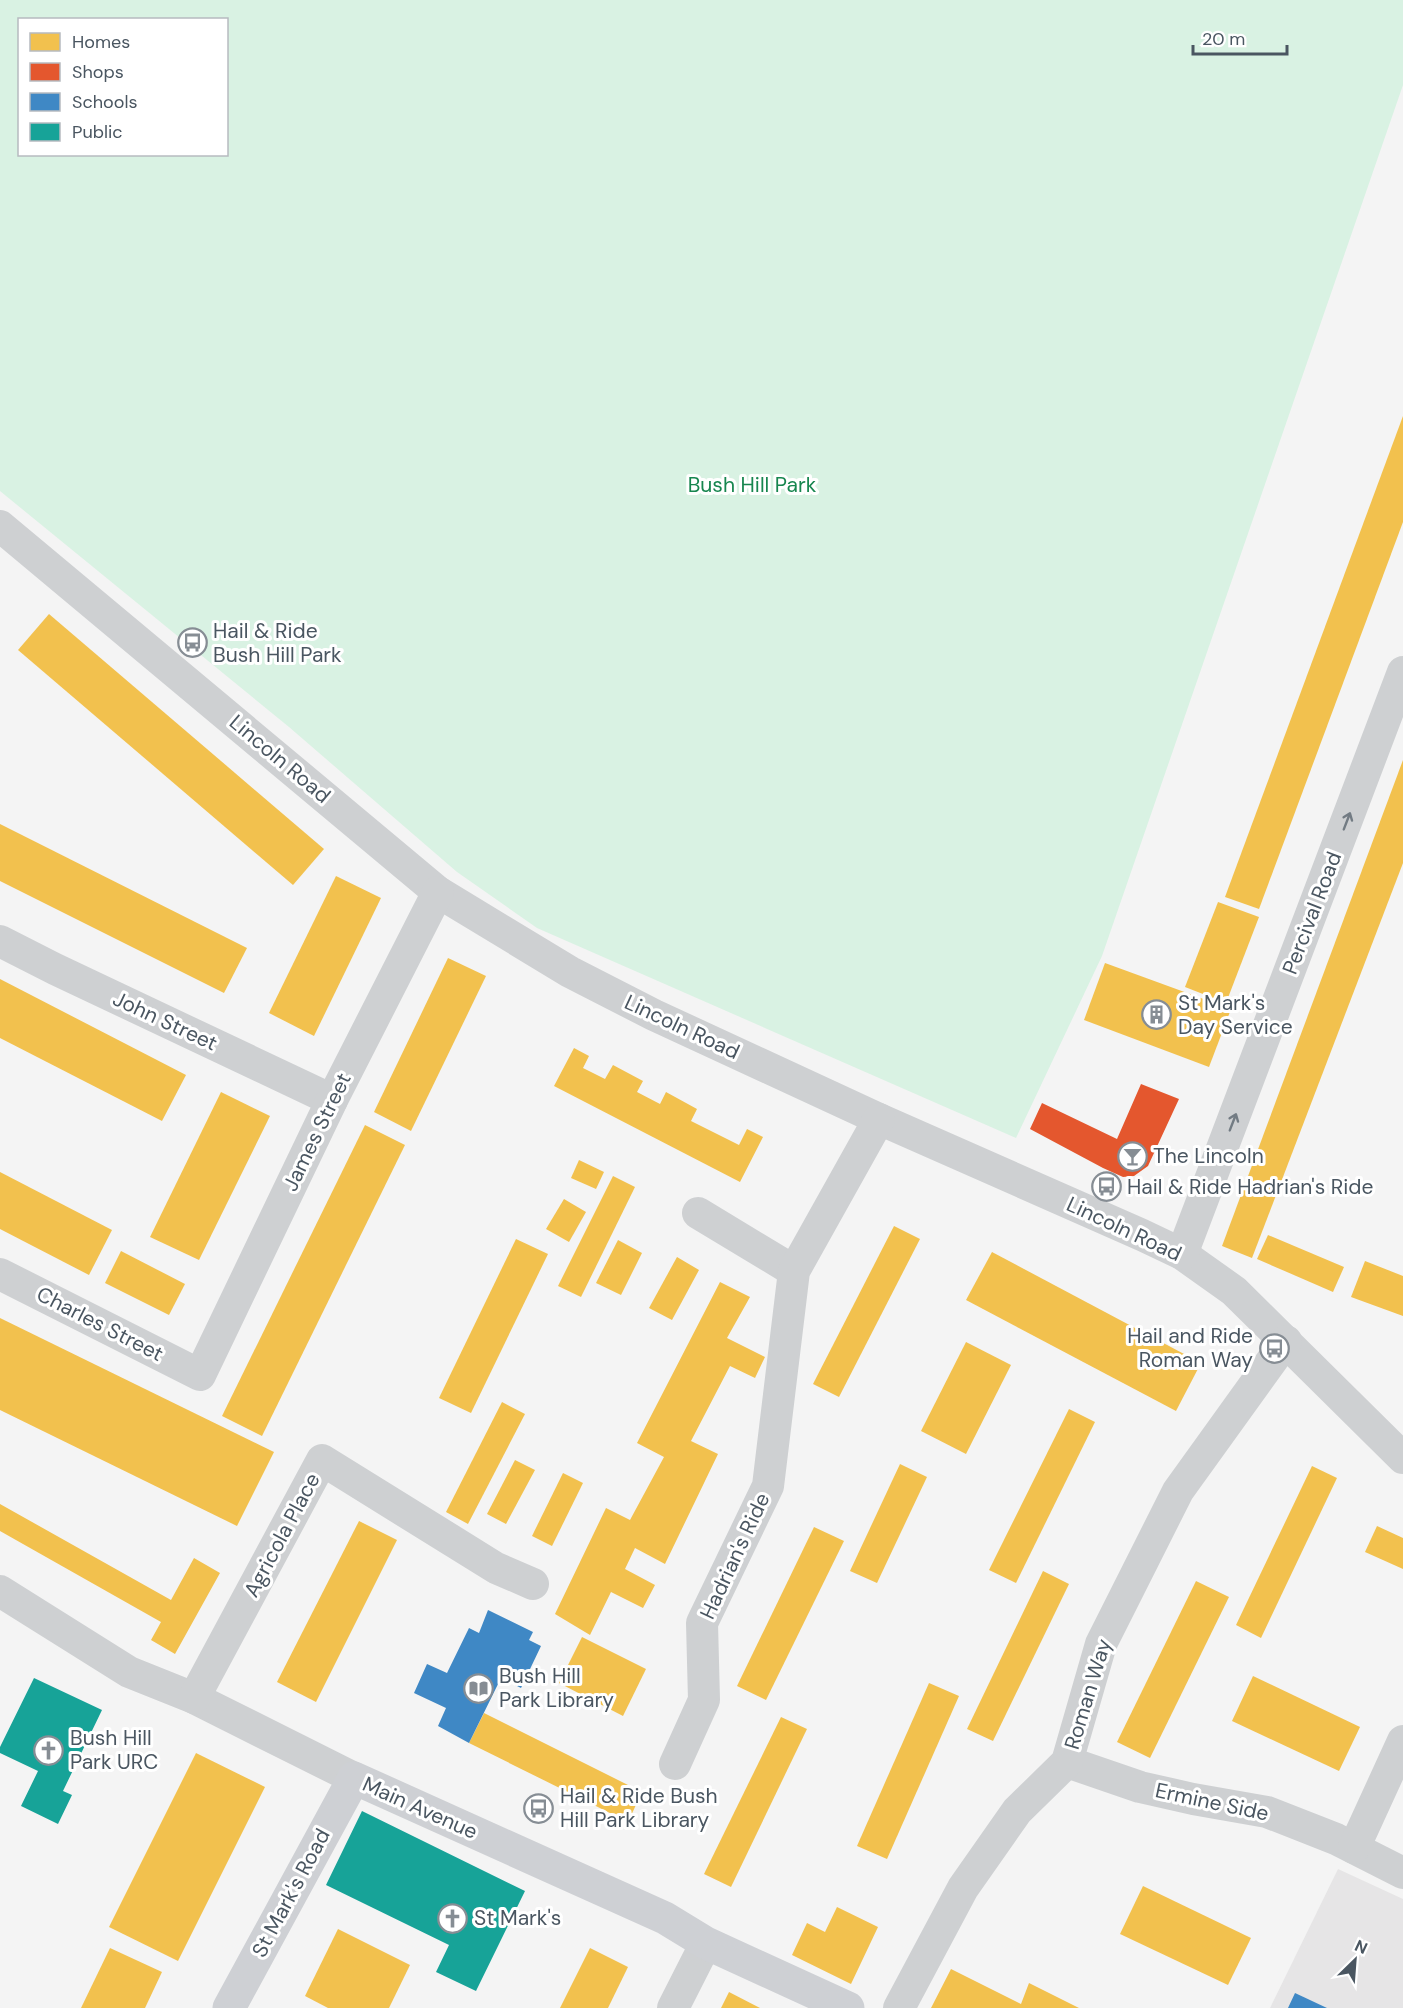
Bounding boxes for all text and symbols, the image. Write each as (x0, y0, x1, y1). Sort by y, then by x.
legend (18, 18, 228, 156)
scale bar (1193, 18, 1288, 56)
text: 20 m (1202, 27, 1245, 51)
text: Homes (72, 30, 130, 54)
text: Shops (72, 60, 124, 84)
text: Schools (72, 90, 137, 114)
text: Public (72, 120, 123, 144)
park label: Bush Hill Park (688, 471, 817, 499)
place label: Hail & Ride Bush Hill Park (213, 617, 342, 669)
bus stop icon: Hail & Ride Bush Hill Park (176, 627, 208, 659)
street label: Lincoln Road (224, 708, 336, 810)
one-way arrow (1342, 813, 1353, 831)
street label: Percival Road (1276, 848, 1348, 978)
street label: John Street (108, 985, 222, 1057)
street label: Lincoln Road (620, 988, 744, 1066)
place label: St Mark's Day Service (1178, 989, 1293, 1041)
building icon: St Mark's Day Service (1141, 999, 1173, 1031)
street label: James Street (276, 1068, 358, 1196)
one-way arrow (1228, 1113, 1239, 1131)
bar icon: The Lincoln (1116, 1140, 1148, 1172)
place label: The Lincoln (1153, 1142, 1264, 1170)
bus stop icon: Hail & Ride Hadrian's Ride (1090, 1171, 1122, 1203)
place label: Hail & Ride Hadrian's Ride (1127, 1173, 1374, 1201)
street label: Lincoln Road (1062, 1190, 1186, 1268)
street label: Charles Street (32, 1280, 168, 1368)
place label: Hail and Ride Roman Way (1127, 1322, 1253, 1374)
bus stop icon: Hail and Ride Roman Way (1258, 1332, 1290, 1364)
street label: Agricola Place (238, 1468, 327, 1602)
street label: Hadrian's Ride (694, 1488, 776, 1624)
street label: Roman Way (1058, 1635, 1118, 1753)
place label: Bush Hill Park Library (499, 1662, 614, 1714)
library icon: Bush Hill Park Library (462, 1672, 494, 1704)
place label: Bush Hill Park URC (70, 1724, 158, 1776)
church icon: Bush Hill Park URC (33, 1734, 65, 1766)
street label: Main Avenue (358, 1770, 482, 1846)
street label: Ermine Side (1153, 1776, 1271, 1828)
place label: Hail & Ride Bush Hill Park Library (560, 1782, 718, 1834)
bus stop icon: Hail & Ride Bush Hill Park Library (523, 1792, 555, 1824)
street label: St Mark's Road (245, 1824, 337, 1962)
church icon: St Mark's (437, 1902, 469, 1934)
place label: St Mark's (474, 1904, 561, 1932)
north arrow (1325, 1930, 1385, 1990)
text: N (1351, 1935, 1371, 1959)

